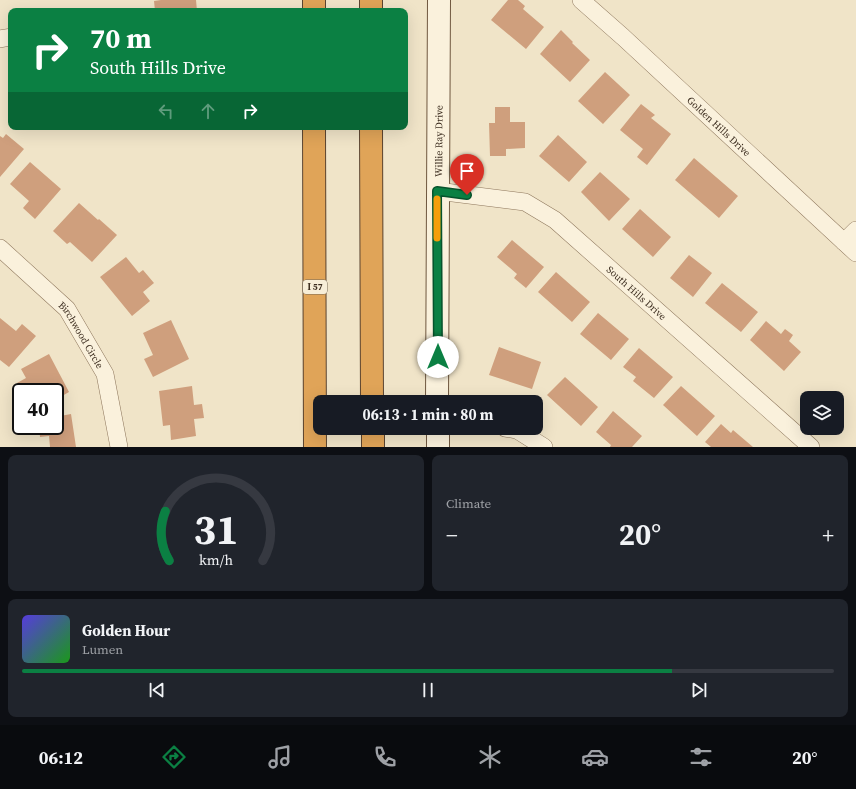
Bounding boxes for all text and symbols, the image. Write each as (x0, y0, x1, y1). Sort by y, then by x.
text: 70 m (90, 19, 152, 57)
icon: right (24, 24, 76, 76)
text: South Hills Drive (90, 55, 226, 80)
street label: Golden Hills Drive (684, 94, 753, 159)
icon: left (155, 100, 177, 122)
icon: ahead (197, 100, 219, 122)
icon: right (239, 100, 261, 122)
street label: Willie Ray Drive (432, 105, 445, 177)
pin (450, 154, 484, 195)
icon: arrive (456, 160, 478, 182)
street label: South Hills Drive (604, 263, 669, 323)
road number: I 57 (303, 280, 327, 294)
street label: Birchwood Circle (56, 299, 106, 371)
position arrow (417, 336, 459, 378)
speed limit sign: 40 (12, 383, 64, 435)
map controls (800, 391, 844, 435)
button: layers (800, 391, 844, 435)
text: 06:13 · 1 min · 80 m (363, 404, 493, 425)
text: Climate (446, 495, 491, 512)
text: 31 (193, 501, 239, 558)
text: 20° (619, 514, 661, 555)
text: − (446, 520, 458, 550)
text: + (822, 520, 834, 550)
text: km/h (199, 550, 233, 570)
text: Golden Hour (82, 620, 170, 641)
text: Lumen (82, 641, 123, 658)
icon: previous (146, 679, 168, 701)
icon: pause (417, 679, 439, 701)
icon: next (688, 679, 710, 701)
icon: directions (160, 743, 188, 771)
icon: music (266, 743, 294, 771)
icon: phone (371, 743, 399, 771)
icon: climate (476, 743, 504, 771)
icon: car (581, 743, 609, 771)
icon: filters (687, 743, 715, 771)
text: 06:12 (39, 745, 83, 770)
text: 20° (792, 745, 817, 770)

